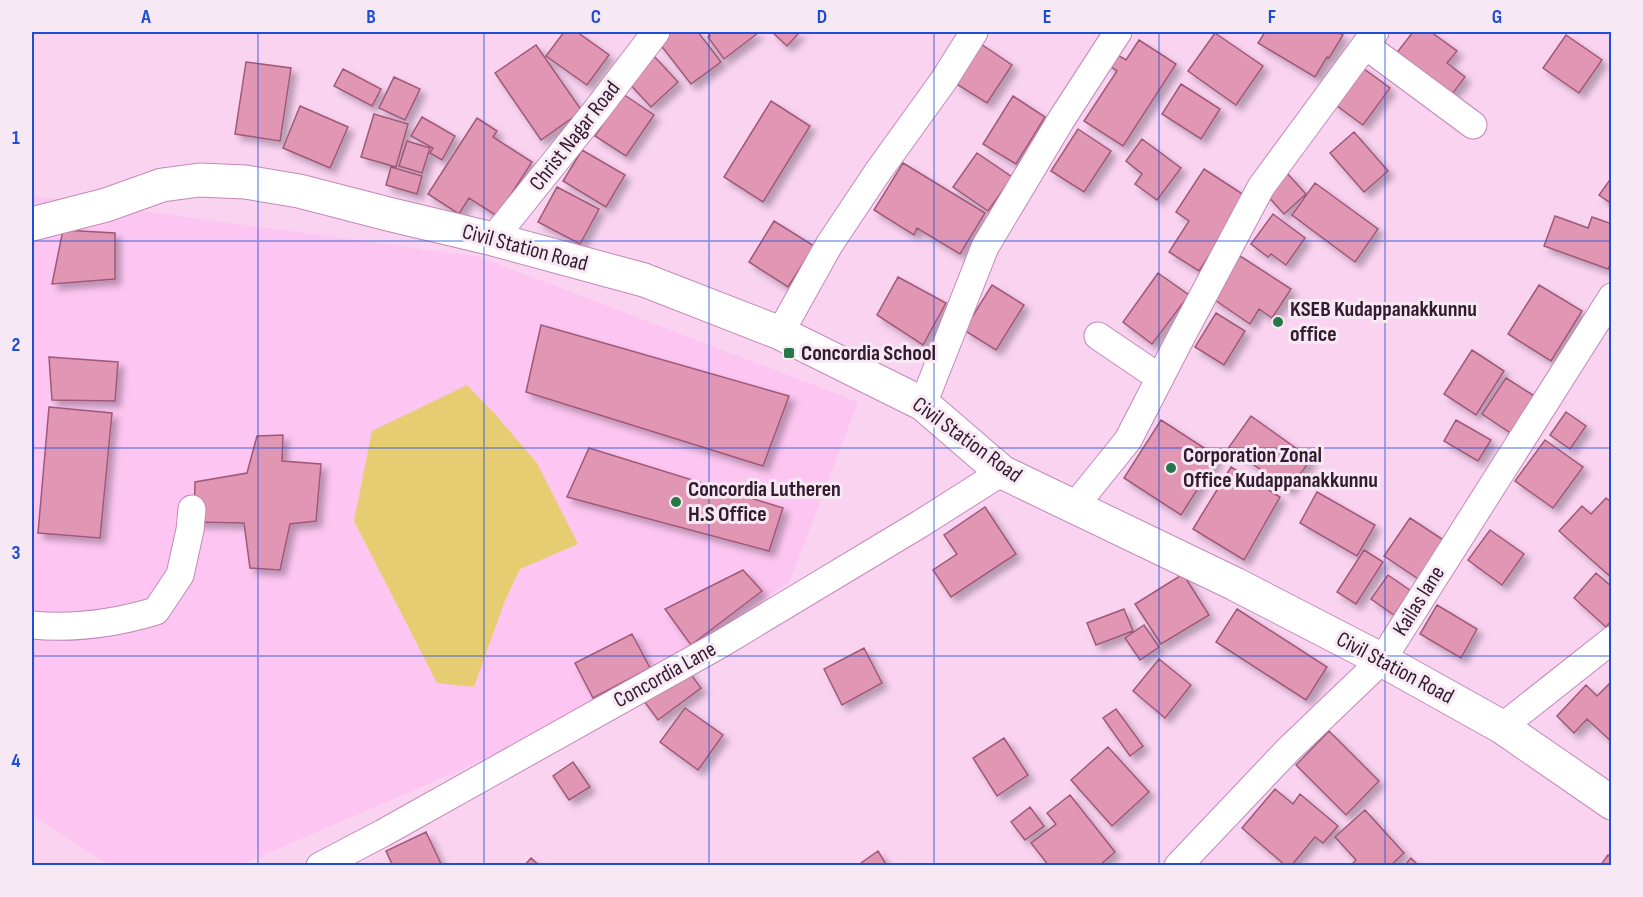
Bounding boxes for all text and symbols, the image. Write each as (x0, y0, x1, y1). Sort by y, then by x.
text: A (140, 5, 151, 29)
text: B (366, 5, 376, 29)
text: C (591, 5, 601, 29)
text: D (817, 5, 827, 29)
text: E (1043, 5, 1051, 29)
text: F (1268, 5, 1276, 29)
text: G (1492, 5, 1502, 29)
street label: Christ Nagar Road (524, 76, 626, 196)
text: 1 (12, 126, 20, 150)
street label: Civil Station Road (459, 218, 591, 278)
place label: KSEB Kudappanakkunnu office (1290, 296, 1477, 348)
marker: KSEB Kudappanakkunnu office (1271, 315, 1285, 329)
text: 2 (12, 333, 20, 357)
place label: Concordia School (801, 340, 936, 367)
marker: Concordia School (782, 346, 796, 360)
street label: Civil Station Road (907, 391, 1027, 489)
place label: Corporation Zonal Office Kudappanakkunnu (1183, 442, 1378, 494)
marker: Corporation Zonal Office Kudappanakkunnu (1164, 461, 1178, 475)
place label: Concordia Lutheren H.S Office (688, 476, 841, 528)
marker: Concordia Lutheren H.S Office (669, 495, 683, 509)
text: 3 (12, 541, 21, 565)
street label: Kailas lane (1387, 561, 1451, 641)
street label: Civil Station Road (1332, 626, 1458, 710)
street label: Concordia Lane (609, 636, 721, 714)
text: 4 (11, 749, 21, 773)

